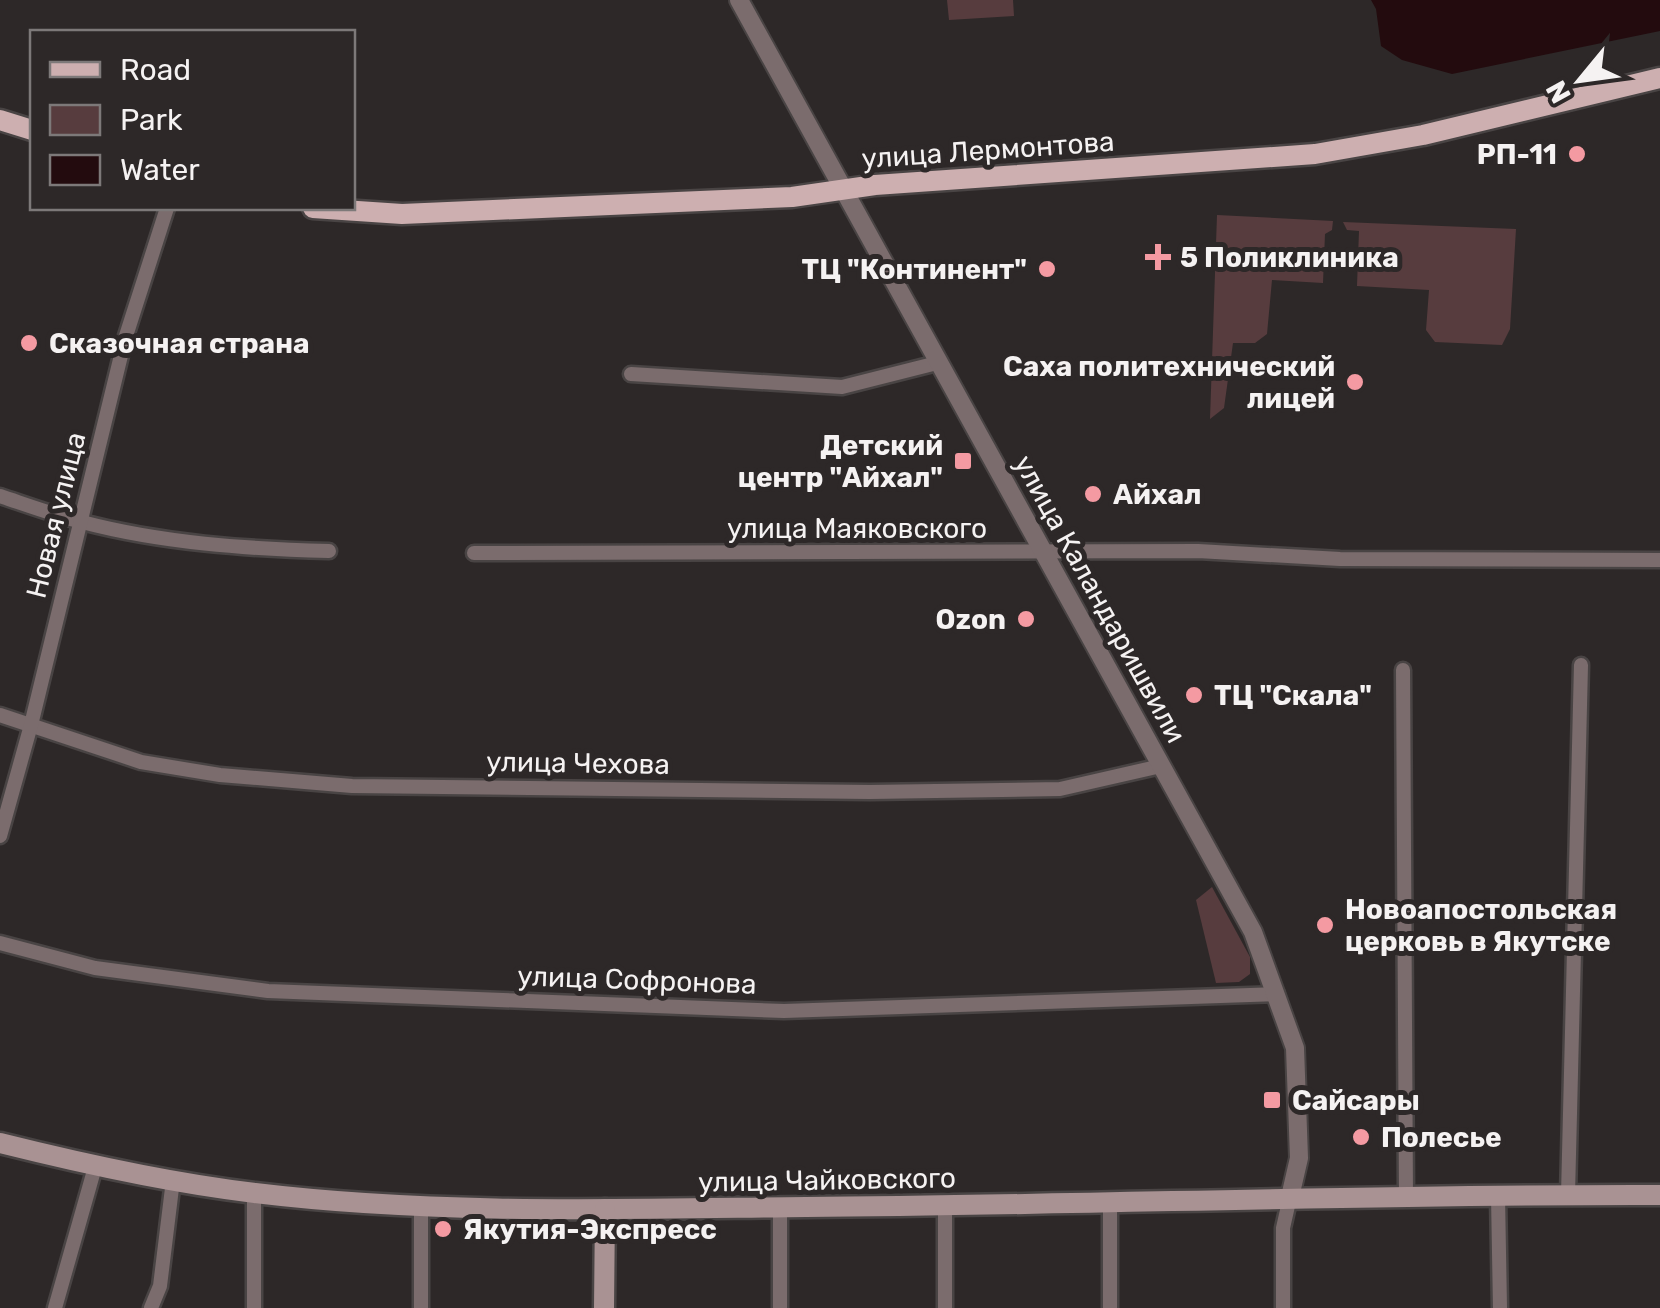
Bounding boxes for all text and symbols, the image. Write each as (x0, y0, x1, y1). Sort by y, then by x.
legend (30, 30, 355, 210)
north arrow (1530, 30, 1630, 130)
text: Road (120, 52, 191, 88)
text: N (1539, 75, 1578, 109)
text: Park (120, 102, 183, 138)
street label: улица Лермонтова (861, 125, 1115, 175)
place label: РП-11 (1477, 138, 1557, 171)
marker: РП-11 (1566, 143, 1588, 165)
text: Water (120, 152, 200, 188)
place label: 5 Поликлиника (1180, 241, 1399, 274)
marker: 5 Поликлиника (1145, 244, 1171, 270)
place label: ТЦ "Континент" (802, 253, 1027, 286)
marker: ТЦ "Континент" (1036, 258, 1058, 280)
place label: Сказочная страна (49, 327, 310, 360)
marker: Сказочная страна (18, 332, 40, 354)
place label: Саха политехнический лицей (1003, 350, 1335, 415)
marker: Саха политехнический лицей (1344, 371, 1366, 393)
street label: Новая улица (19, 429, 93, 601)
place label: Детский центр "Айхал" (738, 429, 943, 494)
street label: улица Каландаришвили (1007, 449, 1193, 749)
marker: Детский центр "Айхал" (952, 450, 974, 472)
place label: Айхал (1113, 478, 1201, 511)
marker: Айхал (1082, 483, 1104, 505)
street label: улица Маяковского (727, 512, 987, 545)
place label: Ozon (936, 603, 1006, 636)
marker: Ozon (1015, 608, 1037, 630)
place label: ТЦ "Скала" (1214, 679, 1372, 712)
marker: ТЦ "Скала" (1183, 684, 1205, 706)
street label: улица Чехова (486, 745, 670, 781)
place label: Новоапостольская церковь в Якутске (1345, 893, 1617, 958)
marker: Новоапостольская церковь в Якутске (1314, 914, 1336, 936)
street label: улица Софронова (517, 959, 757, 1001)
place label: Сайсары (1292, 1084, 1420, 1117)
marker: Сайсары (1261, 1089, 1283, 1111)
place label: Полесье (1381, 1121, 1502, 1154)
marker: Полесье (1350, 1126, 1372, 1148)
street label: улица Чайковского (698, 1161, 956, 1199)
place label: Якутия-Экспресс (463, 1213, 717, 1246)
marker: Якутия-Экспресс (432, 1218, 454, 1240)

